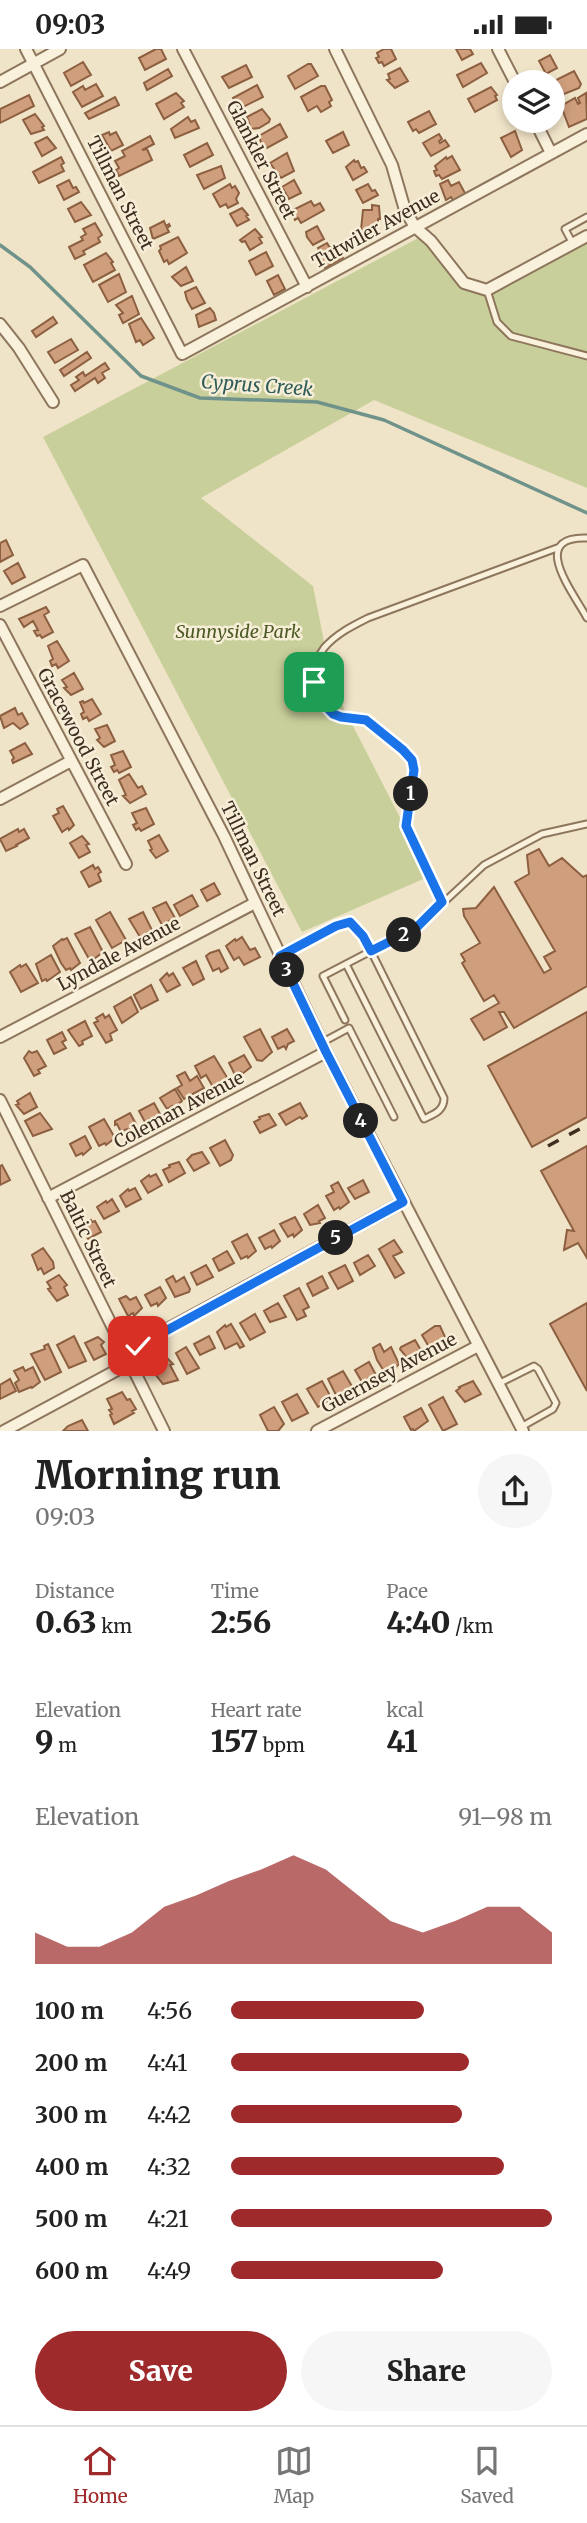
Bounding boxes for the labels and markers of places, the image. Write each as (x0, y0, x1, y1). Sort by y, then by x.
pin (284, 652, 344, 712)
pin: 1 (394, 777, 428, 811)
pin: 2 (386, 917, 422, 952)
pin: 3 (270, 953, 304, 988)
pin: 4 (344, 1103, 378, 1139)
pin: 5 (318, 1221, 354, 1255)
pin (108, 1316, 168, 1376)

